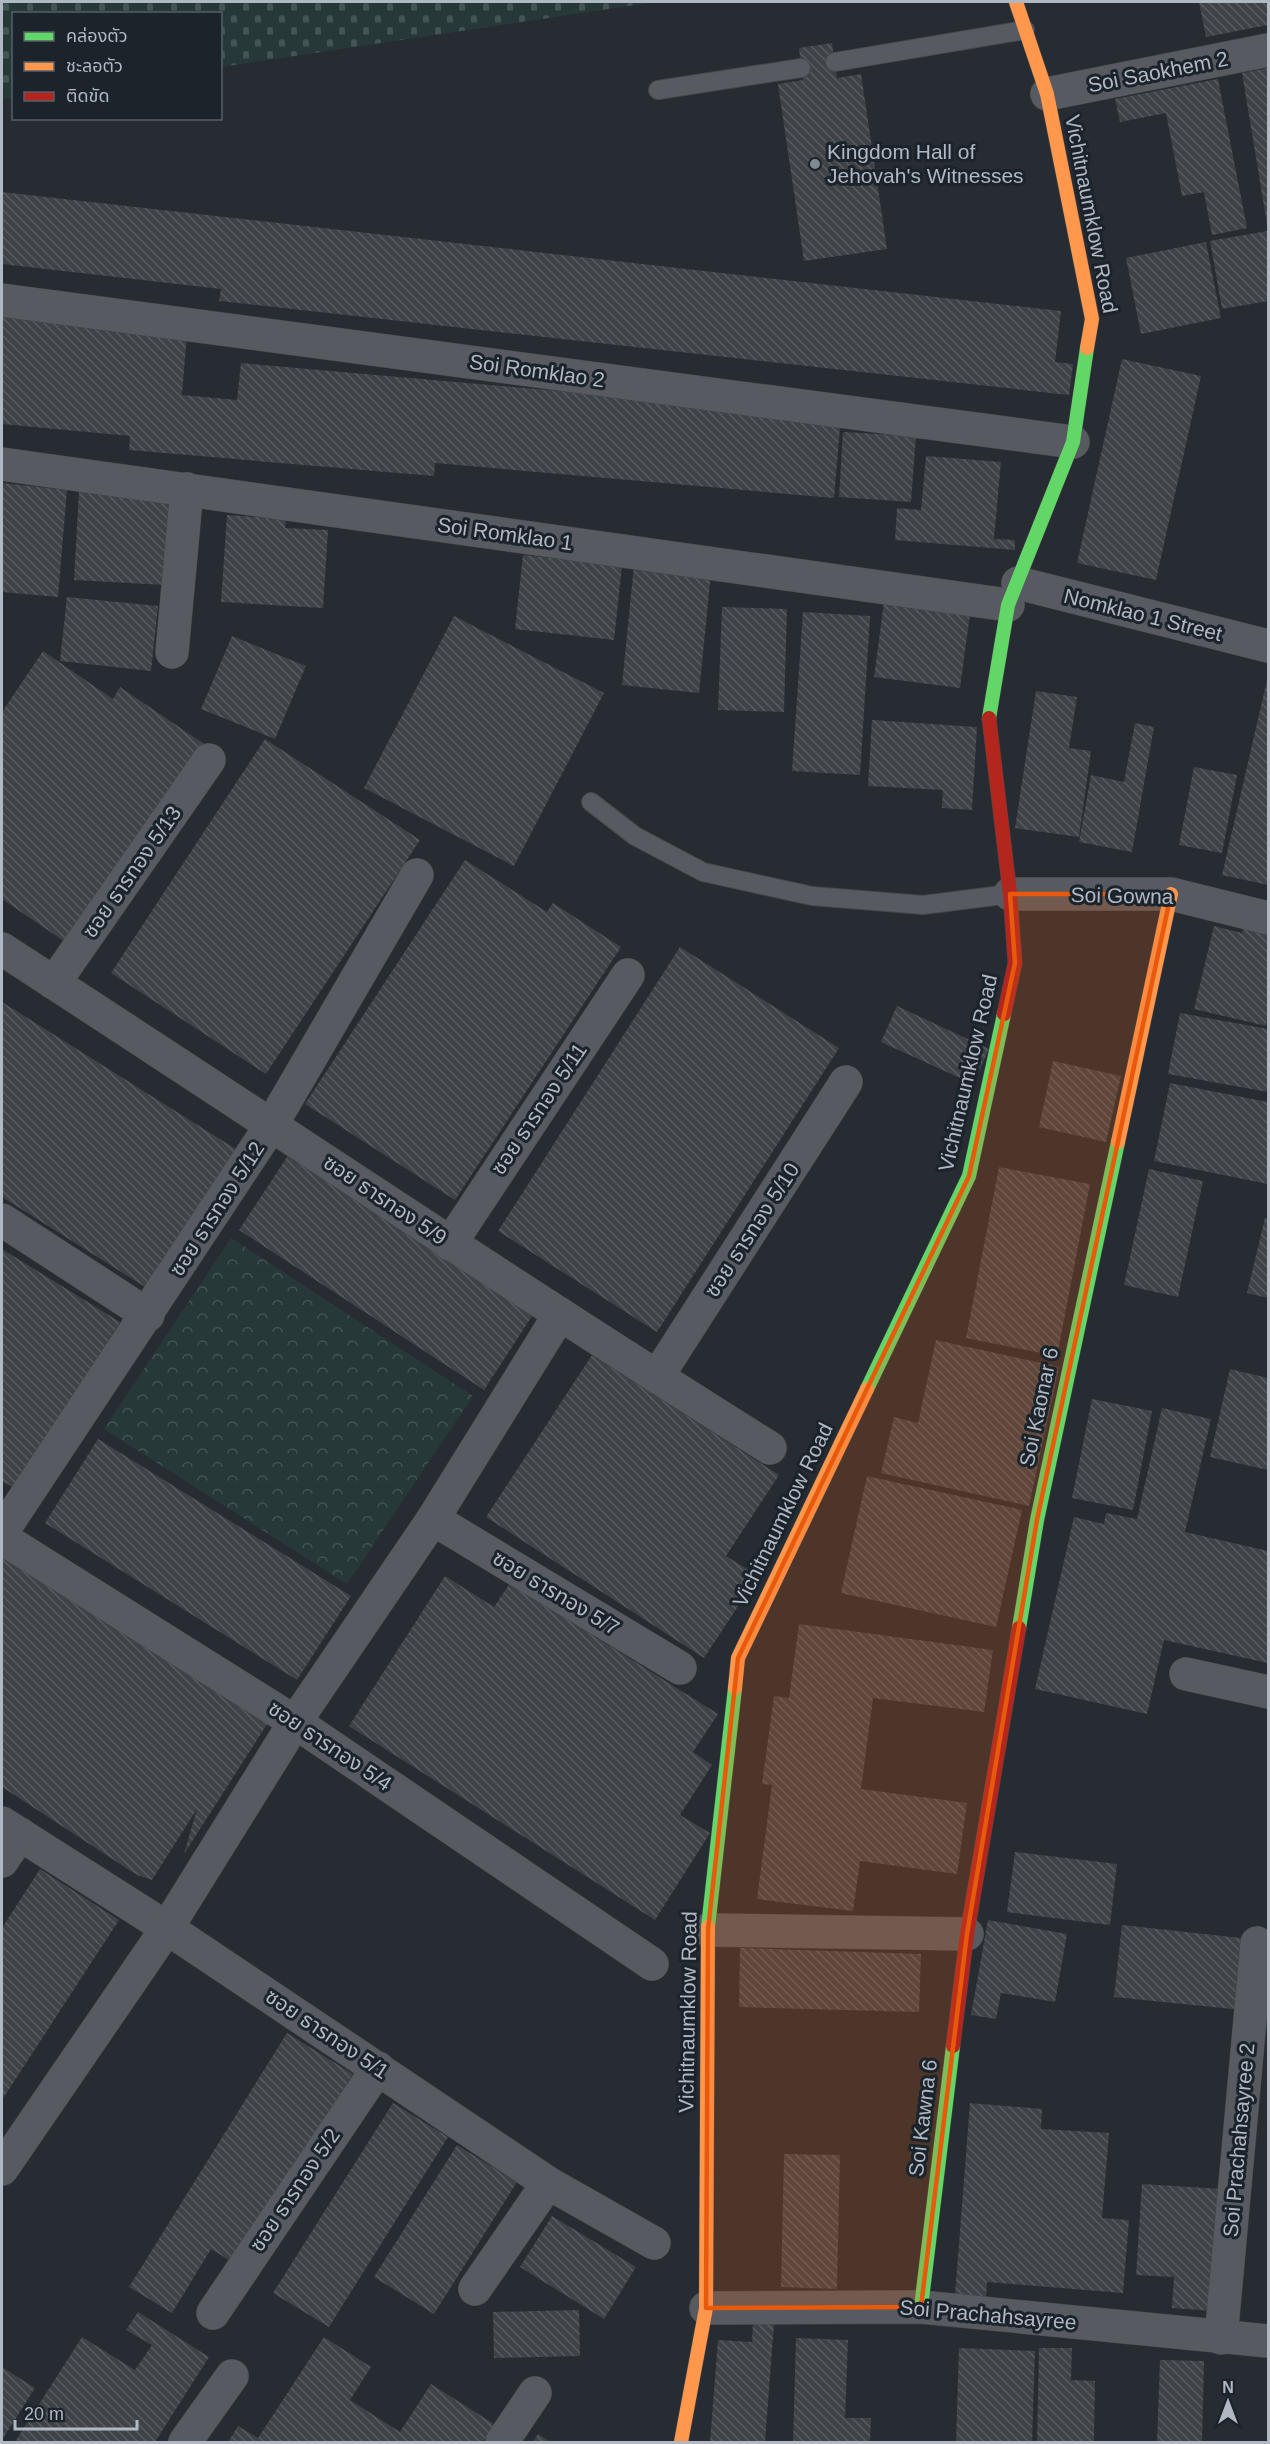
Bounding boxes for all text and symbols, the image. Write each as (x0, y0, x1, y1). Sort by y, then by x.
legend (12, 12, 222, 120)
text: คล่องตัว (66, 26, 128, 46)
street label: Soi Saokhem 2 (1086, 47, 1230, 96)
text: ชะลอตัว (66, 56, 123, 76)
text: ติดขัด (66, 86, 109, 106)
street label: Vichitnaumklow Road (1061, 113, 1122, 315)
place label: Kingdom Hall of Jehovah's Witnesses (827, 140, 1024, 187)
marker: Kingdom Hall of Jehovah's Witnesses (808, 157, 822, 171)
street label: Soi Romklao 2 (468, 350, 606, 391)
street label: Soi Romklao 1 (436, 513, 574, 554)
street label: Nomklao 1 Street (1062, 584, 1225, 645)
street label: ซอย ธารทอง 5/13 (78, 802, 185, 942)
street label: Soi Gowna (1070, 883, 1174, 908)
street label: Vichitnaumklow Road (934, 972, 1001, 1174)
street label: ซอย ธารทอง 5/11 (486, 1039, 591, 1179)
street label: ซอย ธารทอง 5/12 (165, 1137, 268, 1280)
street label: ซอย ธารทอง 5/9 (319, 1150, 451, 1249)
street label: ซอย ธารทอง 5/10 (700, 1158, 803, 1301)
street label: Soi Kaonar 6 (1015, 1345, 1062, 1469)
street label: Vichitnaumklow Road (728, 1419, 837, 1610)
street label: ซอย ธารทอง 5/7 (489, 1546, 624, 1639)
street label: ซอย ธารทอง 5/4 (264, 1696, 396, 1795)
street label: Vichitnaumklow Road (674, 1911, 701, 2113)
street label: ซอย ธารทอง 5/1 (261, 1984, 393, 2083)
street label: Soi Prachahsayree 2 (1219, 2042, 1258, 2238)
street label: Soi Kawna 6 (904, 2058, 941, 2178)
street label: ซอย ธารทอง 5/2 (245, 2124, 344, 2256)
street label: Soi Prachahsayree (899, 2295, 1077, 2334)
north arrow (1198, 2372, 1258, 2432)
text: N (1222, 2379, 1234, 2396)
scale bar (15, 2393, 136, 2431)
text: 20 m (24, 2404, 64, 2424)

